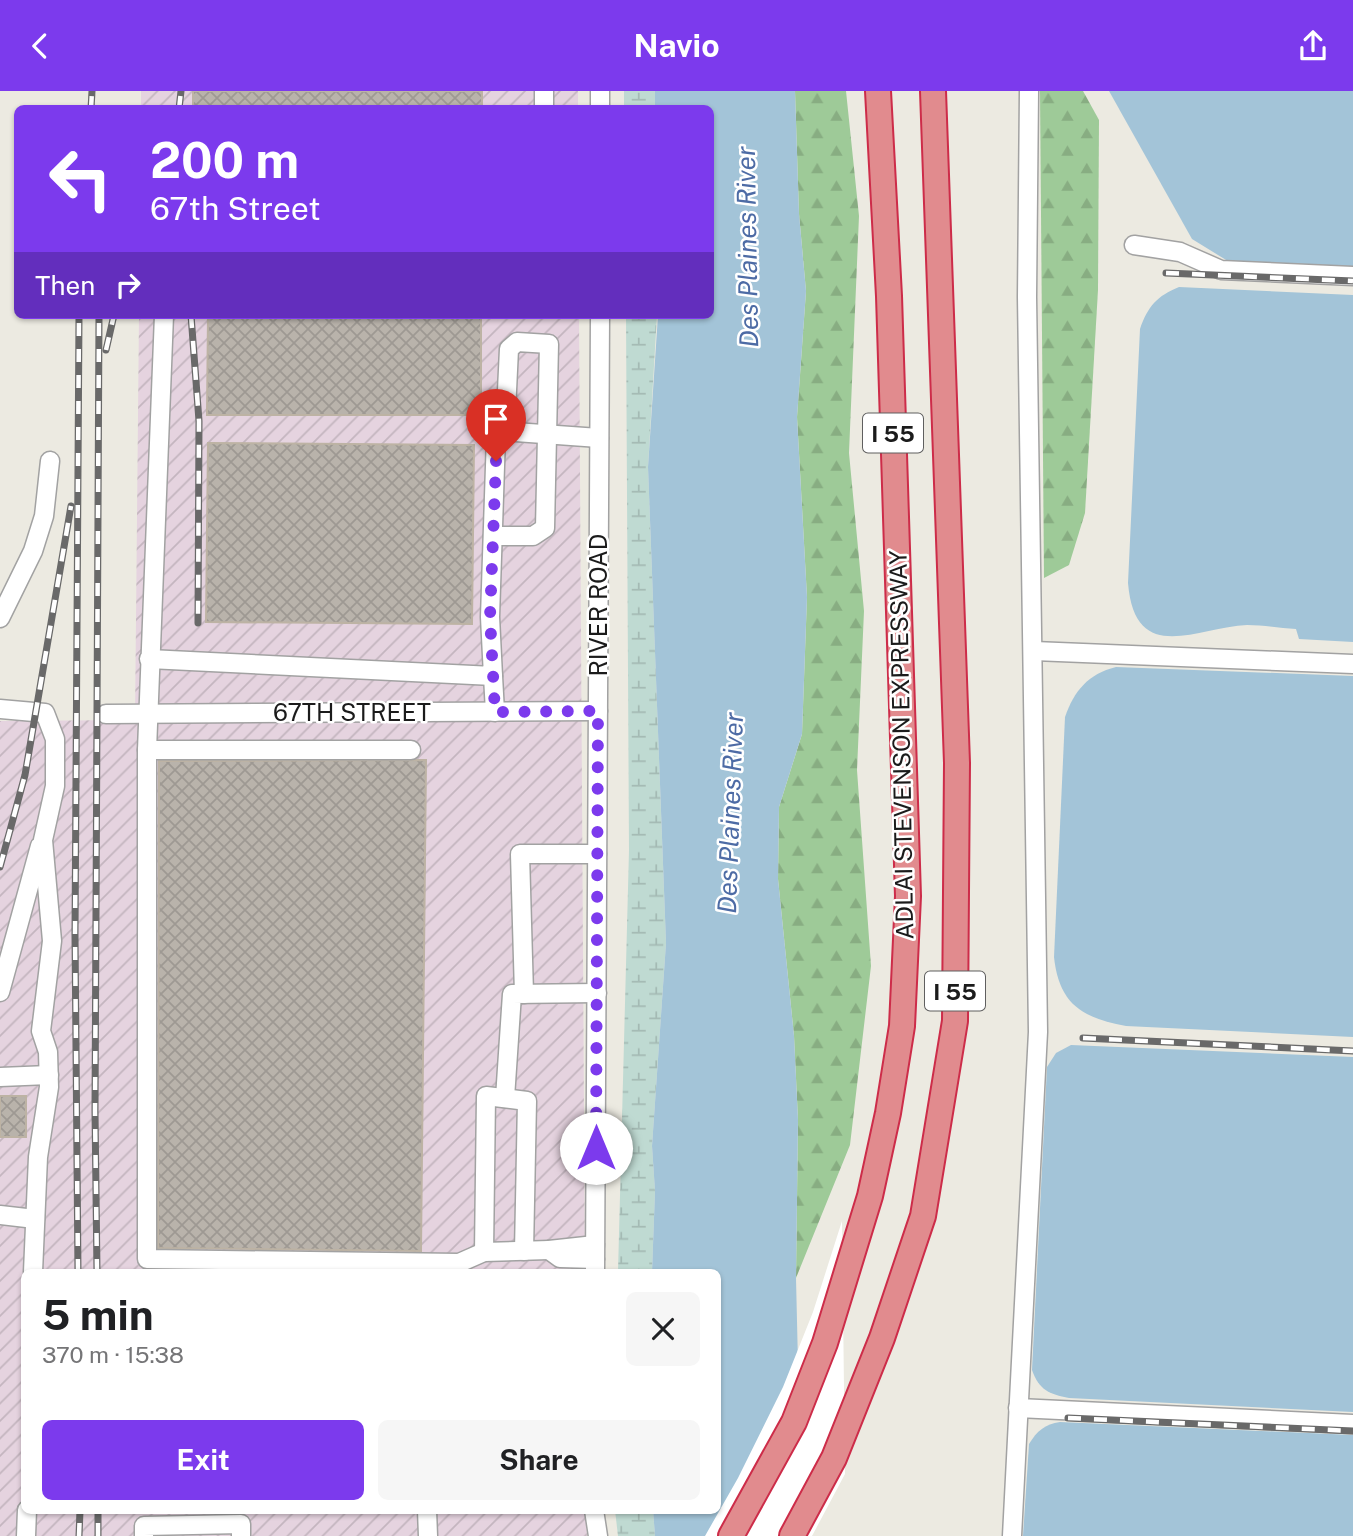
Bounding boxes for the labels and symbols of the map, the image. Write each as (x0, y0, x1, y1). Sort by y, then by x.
water label: Des Plaines River (730, 146, 764, 348)
pin (466, 389, 526, 461)
road number: I 55 (863, 413, 923, 453)
street label: RIVER ROAD (584, 534, 612, 676)
street label: ADLAI STEVENSON EXPRESSWAY (884, 550, 918, 940)
street label: 67TH STREET (273, 698, 431, 726)
water label: Des Plaines River (711, 712, 749, 914)
road number: I 55 (925, 971, 985, 1011)
position arrow (559, 1111, 633, 1185)

